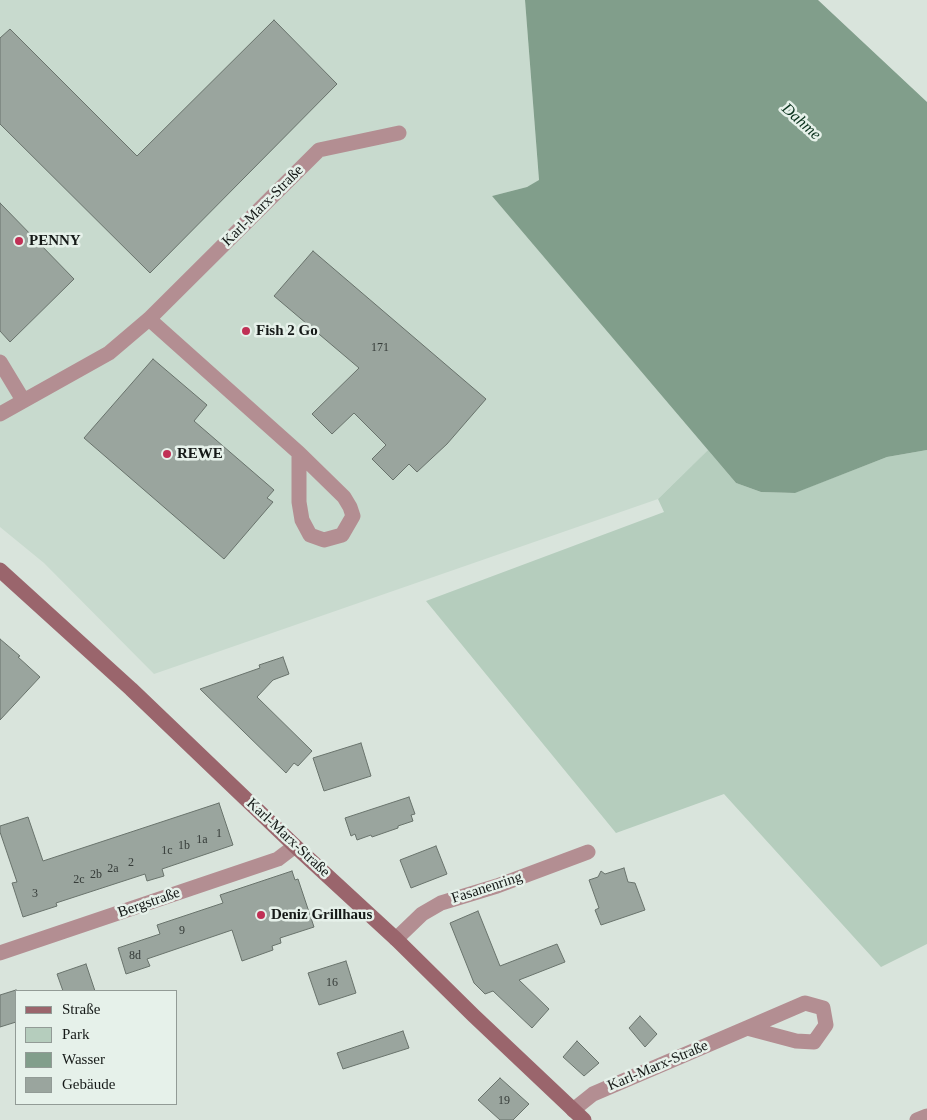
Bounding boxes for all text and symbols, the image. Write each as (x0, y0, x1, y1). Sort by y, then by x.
water label: Dahme (777, 99, 825, 145)
street label: Karl-Marx-Straße (219, 162, 307, 250)
place label: PENNY (29, 232, 81, 250)
marker: PENNY (13, 235, 25, 247)
place label: Fish 2 Go (256, 322, 318, 340)
marker: Fish 2 Go (240, 325, 252, 337)
house number: 171 (371, 341, 389, 355)
place label: REWE (177, 445, 223, 463)
marker: REWE (161, 448, 173, 460)
street label: Karl-Marx-Straße (243, 795, 333, 881)
house number: 1 (216, 827, 222, 841)
house number: 1a (196, 833, 208, 847)
house number: 1b (178, 839, 190, 853)
house number: 1c (161, 844, 173, 858)
house number: 2 (128, 856, 134, 870)
house number: 2a (107, 862, 119, 876)
house number: 2b (90, 868, 102, 882)
street label: Fasanenring (449, 868, 525, 908)
house number: 2c (73, 873, 85, 887)
street label: Bergstraße (115, 884, 183, 922)
house number: 3 (32, 887, 38, 901)
place label: Deniz Grillhaus (271, 906, 372, 924)
marker: Deniz Grillhaus (255, 909, 267, 921)
house number: 9 (179, 924, 185, 938)
house number: 8d (129, 949, 141, 963)
house number: 16 (326, 976, 338, 990)
legend (15, 990, 178, 1105)
text: Straße (62, 1001, 100, 1017)
text: Park (62, 1026, 90, 1042)
street label: Karl-Marx-Straße (605, 1037, 711, 1095)
text: Wasser (62, 1051, 105, 1067)
text: Gebäude (62, 1076, 115, 1092)
house number: 19 (498, 1094, 510, 1108)

